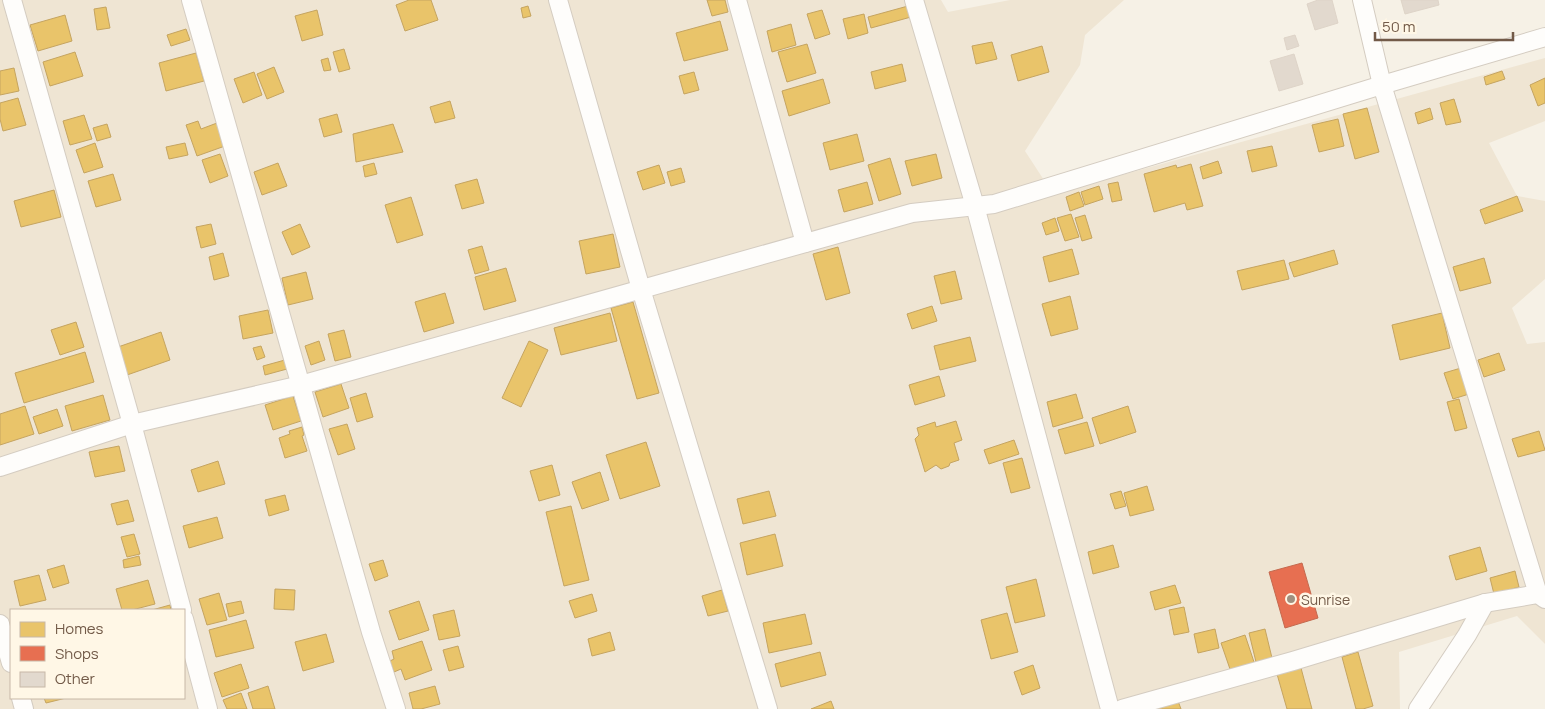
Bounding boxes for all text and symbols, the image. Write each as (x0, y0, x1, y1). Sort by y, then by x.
scale bar (1375, 10, 1512, 42)
text: 50 m (1382, 16, 1416, 37)
place label: Sunrise (1301, 590, 1350, 609)
marker: Sunrise (1285, 593, 1297, 605)
legend (10, 609, 185, 699)
text: Homes (55, 618, 104, 639)
text: Shops (55, 643, 99, 664)
text: Other (55, 668, 96, 689)

